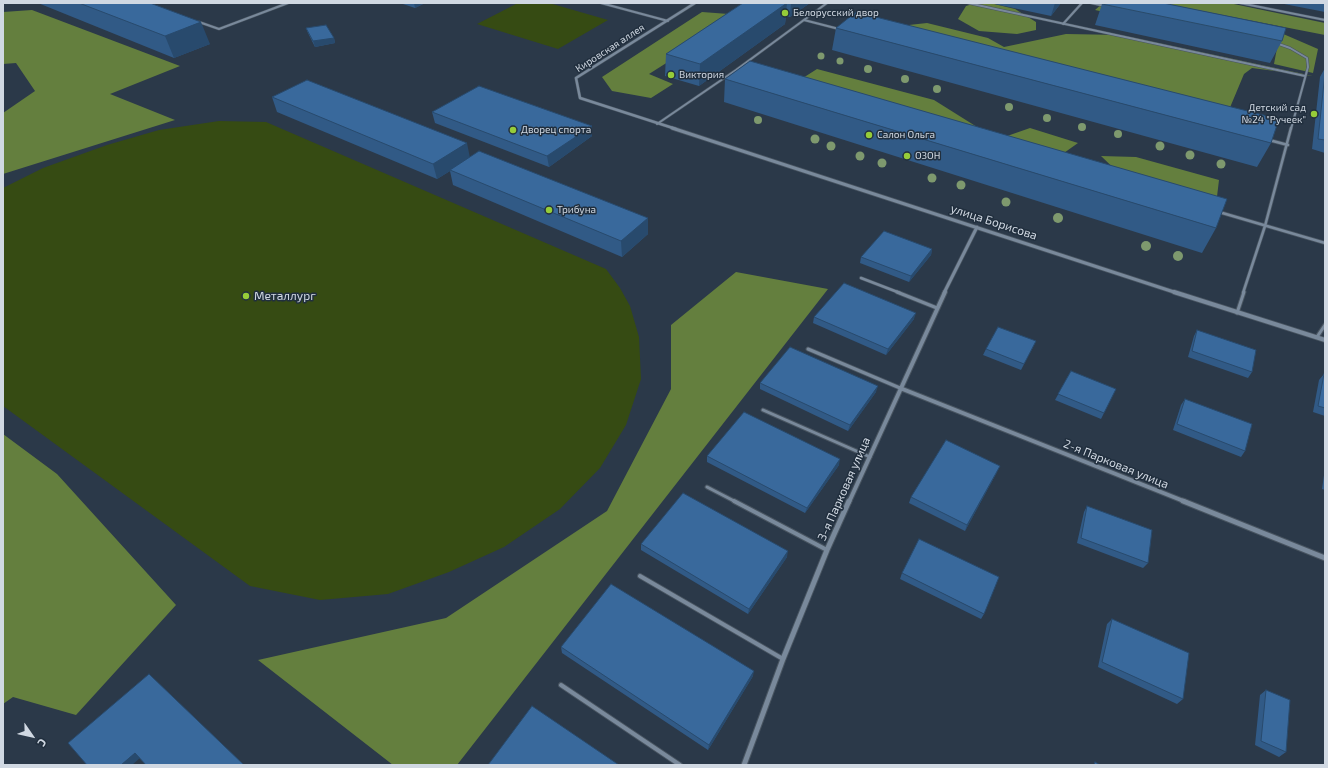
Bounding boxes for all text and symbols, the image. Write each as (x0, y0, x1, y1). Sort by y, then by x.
place label: Белорусский двор (793, 7, 879, 19)
marker: Белорусский двор (780, 8, 790, 18)
street label: Кировская аллея (573, 21, 647, 75)
place label: Виктория (679, 69, 724, 81)
marker: Виктория (666, 70, 676, 80)
place label: Детский сад №24 "Ручеек" (1242, 102, 1306, 126)
marker: Детский сад №24 "Ручеек" (1309, 109, 1319, 119)
place label: Дворец спорта (521, 124, 591, 136)
marker: Дворец спорта (508, 125, 518, 135)
place label: Салон Ольга (877, 129, 935, 141)
marker: Салон Ольга (864, 130, 874, 140)
place label: ОЗОН (915, 150, 940, 162)
marker: ОЗОН (902, 151, 912, 161)
street label: улица Борисова (949, 201, 1039, 243)
place label: Трибуна (557, 204, 596, 216)
marker: Трибуна (544, 205, 554, 215)
place label: Металлург (254, 289, 316, 303)
marker: Металлург (241, 291, 251, 301)
street label: 3-я Парковая улица (815, 435, 873, 543)
street label: 2-я Парковая улица (1061, 436, 1171, 492)
north arrow (12, 716, 52, 756)
text: С (35, 737, 50, 749)

